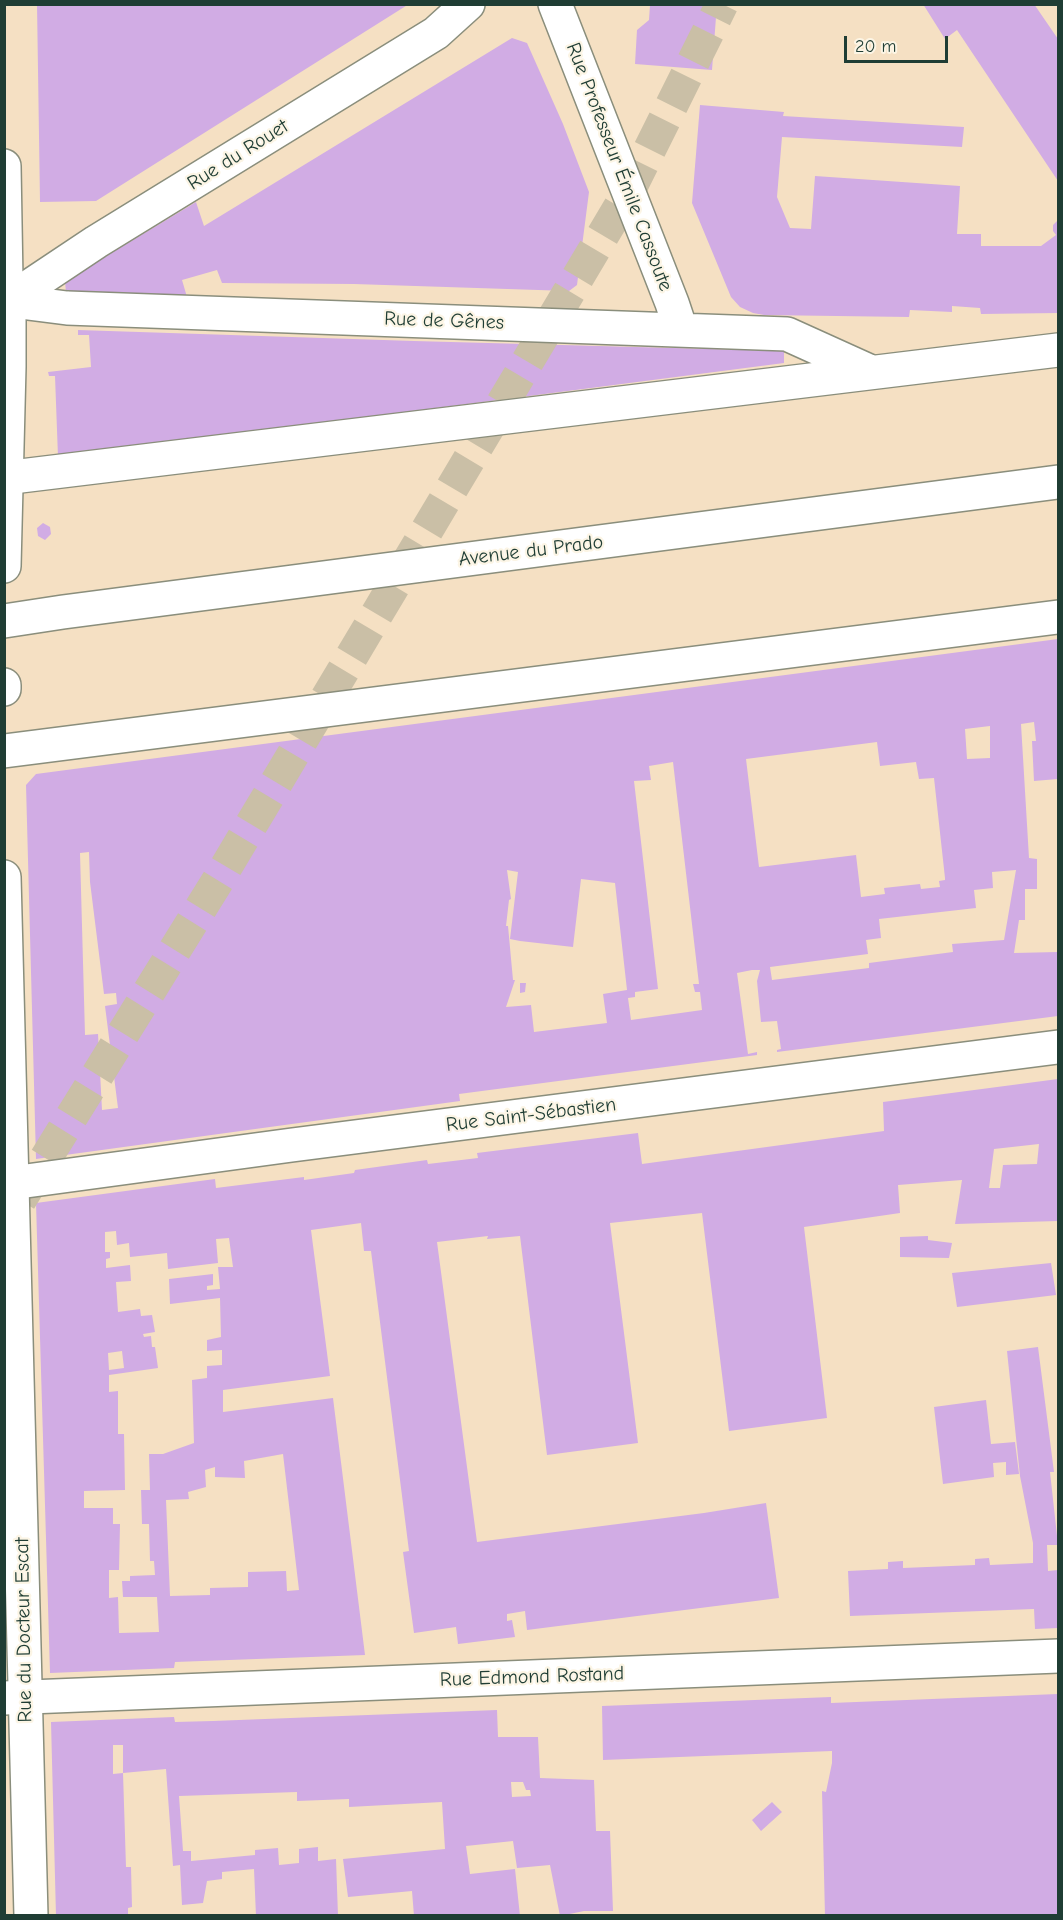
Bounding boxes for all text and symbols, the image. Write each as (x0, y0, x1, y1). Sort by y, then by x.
scale bar (847, 24, 950, 62)
text: 20 m (855, 36, 896, 57)
street label: Rue Professeur Émile Cassoute (560, 39, 678, 295)
street label: Rue du Rouet (183, 114, 293, 196)
street label: Rue de Gênes (384, 307, 504, 335)
street label: Avenue du Prado (457, 530, 605, 572)
street label: Rue Saint-Sébastien (445, 1093, 617, 1137)
street label: Rue du Docteur Escat (10, 1537, 38, 1723)
street label: Rue Edmond Rostand (439, 1662, 625, 1692)

